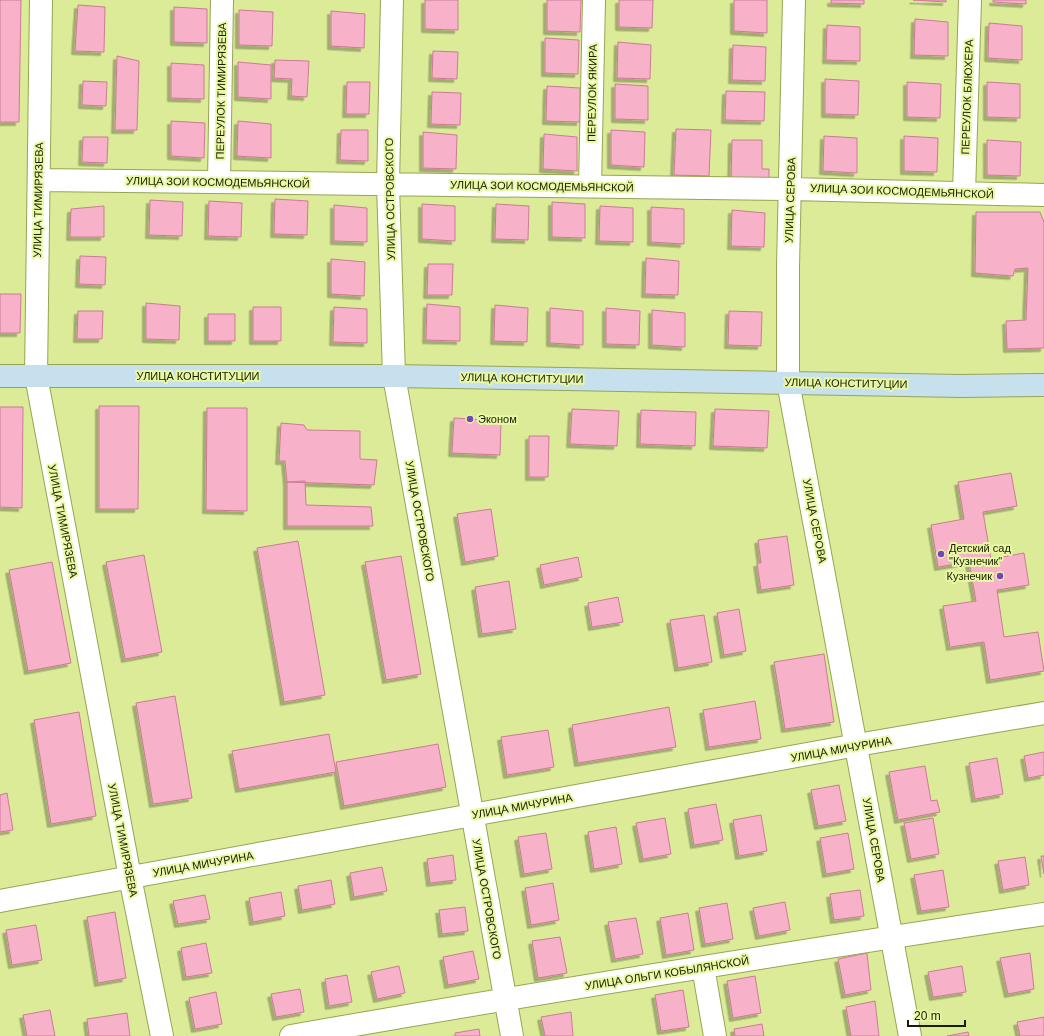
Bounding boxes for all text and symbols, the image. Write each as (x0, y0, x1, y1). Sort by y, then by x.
street label: ПЕРЕУЛОК ТИМИРЯЗЕВА (214, 22, 228, 160)
street label: ПЕРЕУЛОК БЛЮХЕРА (959, 38, 975, 155)
street label: ПЕРЕУЛОК ЯКИРА (585, 43, 599, 142)
street label: УЛИЦА ОСТРОВСКОГО (383, 137, 397, 260)
street label: УЛИЦА ТИМИРЯЗЕВА (31, 142, 45, 258)
street label: УЛИЦА СЕРОВА (783, 156, 798, 243)
street label: УЛИЦА ЗОИ КОСМОДЕМЬЯНСКОЙ (126, 174, 310, 190)
street label: УЛИЦА ЗОИ КОСМОДЕМЬЯНСКОЙ (450, 178, 634, 194)
street label: УЛИЦА ЗОИ КОСМОДЕМЬЯНСКОЙ (810, 182, 994, 200)
street label: УЛИЦА КОНСТИТУЦИИ (137, 370, 259, 382)
street label: УЛИЦА КОНСТИТУЦИИ (460, 371, 584, 385)
street label: УЛИЦА КОНСТИТУЦИИ (784, 376, 908, 390)
place label: Эконом (478, 413, 517, 425)
marker: Эконом (465, 414, 475, 424)
street label: УЛИЦА ОСТРОВСКОГО (403, 460, 437, 583)
street label: УЛИЦА ТИМИРЯЗЕВА (46, 463, 80, 579)
street label: УЛИЦА СЕРОВА (801, 478, 829, 565)
place label: Детский сад "Кузнечик" (949, 542, 1011, 567)
marker: Детский сад "Кузнечик" (936, 549, 946, 559)
place label: Кузнечик (947, 570, 992, 582)
marker: Кузнечик (995, 571, 1005, 581)
street label: УЛИЦА МИЧУРИНА (790, 734, 893, 764)
street label: УЛИЦА ТИМИРЯЗЕВА (106, 782, 140, 898)
street label: УЛИЦА МИЧУРИНА (471, 791, 574, 821)
street label: УЛИЦА СЕРОВА (861, 797, 887, 884)
street label: УЛИЦА ОСТРОВСКОГО (470, 838, 504, 961)
street label: УЛИЦА МИЧУРИНА (152, 849, 255, 879)
street label: УЛИЦА ОЛЬГИ КОБЫЛЯНСКОЙ (584, 954, 750, 992)
scale bar (908, 1002, 965, 1028)
text: 20 m (914, 1009, 941, 1023)

